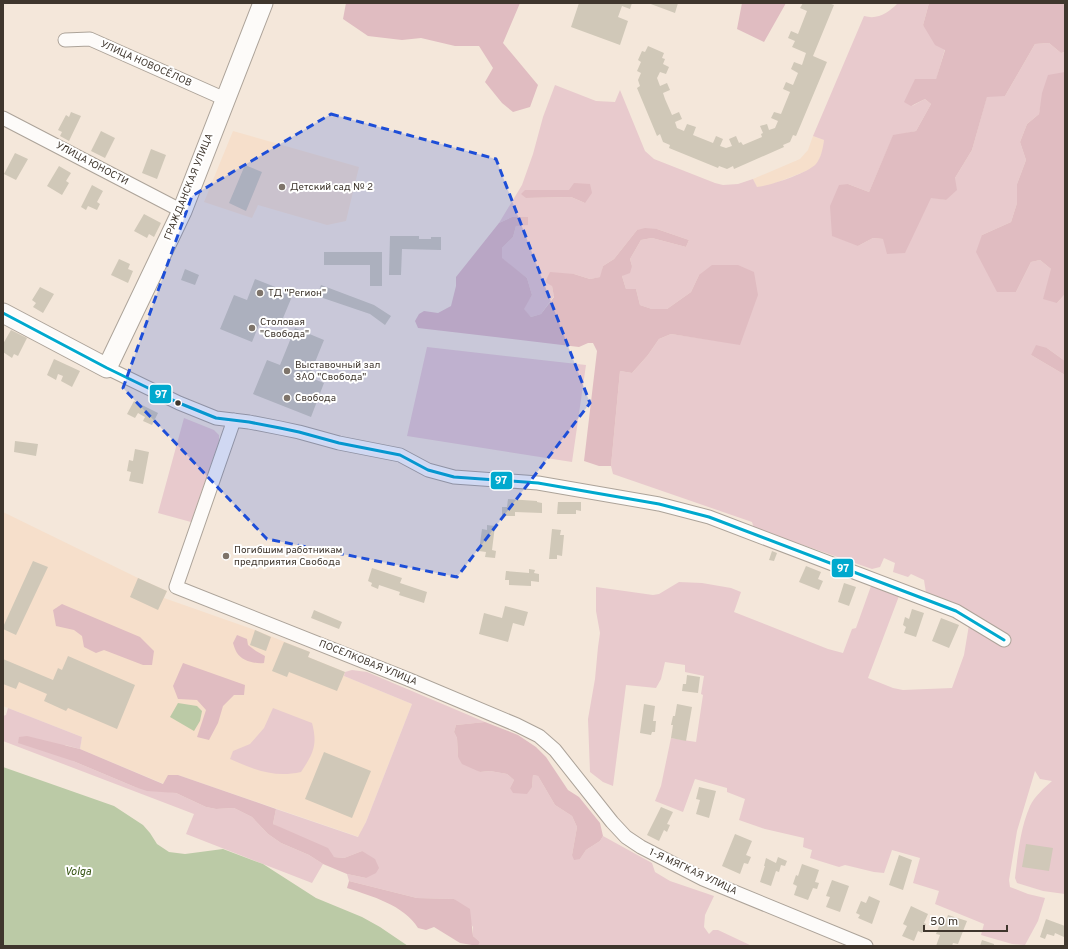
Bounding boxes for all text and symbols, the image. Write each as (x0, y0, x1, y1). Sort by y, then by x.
street label: УЛИЦА НОВОСЁЛОВ (98, 38, 194, 90)
street label: ГРАЖДАНСКАЯ УЛИЦА (162, 131, 216, 242)
street label: УЛИЦА ЮНОСТИ (53, 139, 131, 189)
place label: Детский сад № 2 (290, 181, 373, 194)
marker: Детский сад № 2 (277, 182, 287, 192)
place label: ТД "Регион" (268, 287, 326, 300)
marker: ТД "Регион" (255, 288, 265, 298)
place label: Столовая "Свобода" (260, 316, 309, 341)
marker: Столовая "Свобода" (247, 323, 257, 333)
place label: Выставочный зал ЗАО "Свобода" (295, 359, 380, 384)
marker: Выставочный зал ЗАО "Свобода" (282, 366, 292, 376)
line badge: 97 (149, 384, 172, 404)
text: 97 (155, 388, 167, 402)
place label: Свобода (295, 392, 336, 405)
marker: Свобода (282, 393, 292, 403)
unlabelled marker (173, 398, 183, 408)
line badge: 97 (490, 471, 513, 490)
text: 97 (495, 474, 507, 488)
place label: Погибшим работникам предприятия Свобода (234, 544, 342, 569)
marker: Погибшим работникам предприятия Свобода (221, 551, 231, 561)
line badge: 97 (831, 558, 854, 578)
text: 97 (837, 562, 849, 576)
street label: ПОСЕЛКОВАЯ УЛИЦА (317, 637, 419, 689)
street label: 1-Я МЯГКАЯ УЛИЦА (647, 846, 739, 898)
water label: Volga (65, 865, 91, 879)
scale bar (924, 907, 1007, 933)
text: 50 m (930, 914, 958, 930)

